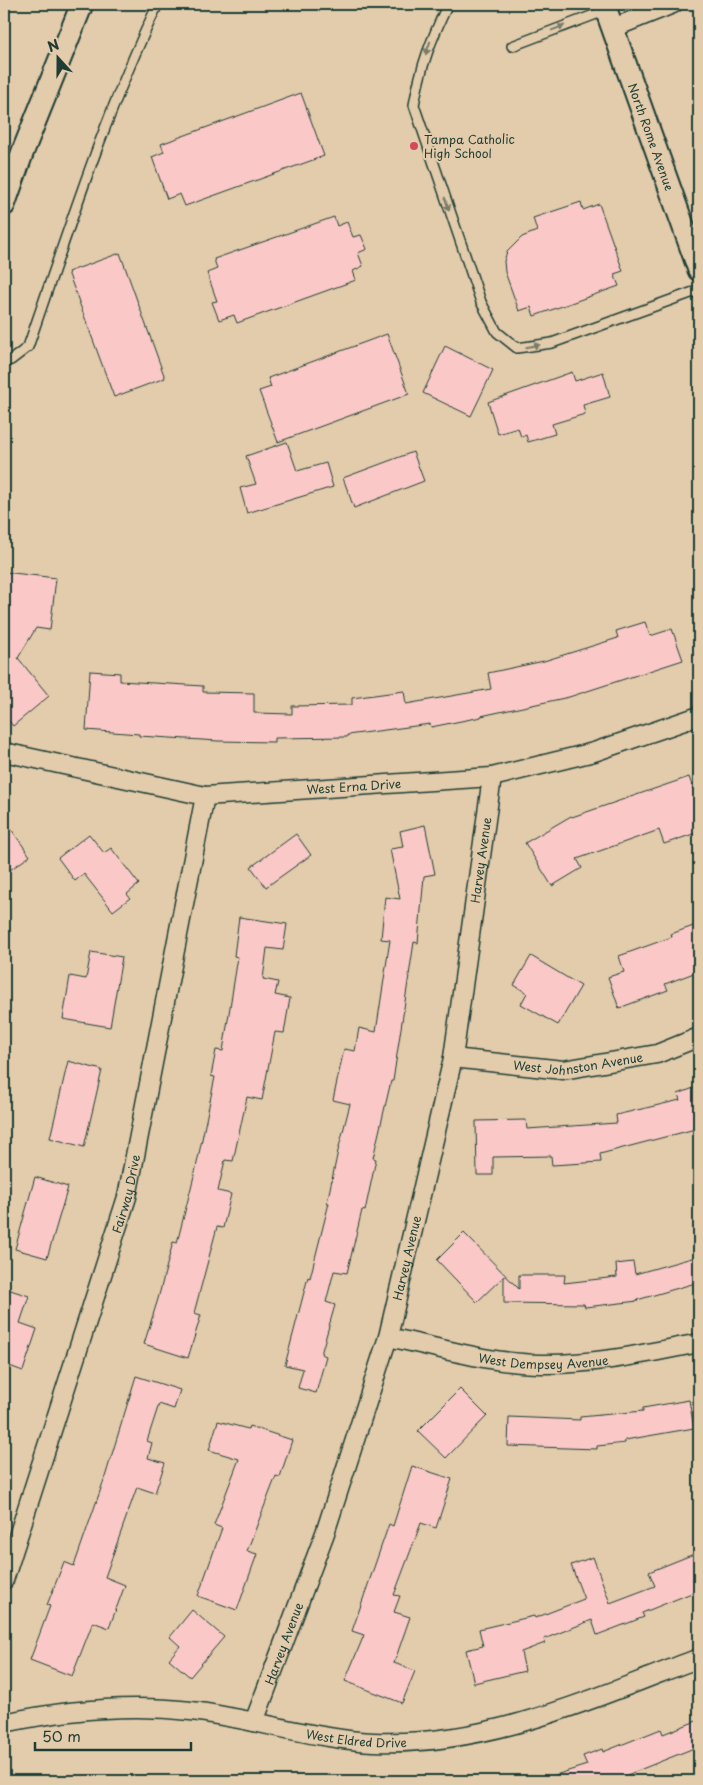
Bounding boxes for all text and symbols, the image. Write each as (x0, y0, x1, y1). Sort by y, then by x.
one-way arrow (550, 24, 565, 32)
north arrow (32, 32, 82, 82)
text: N (44, 34, 62, 57)
one-way arrow (424, 41, 432, 56)
street label: North Rome Avenue (624, 81, 679, 193)
place label: Tampa Catholic High School (424, 130, 515, 162)
marker: Tampa Catholic High School (408, 140, 420, 152)
one-way arrow (443, 196, 451, 211)
one-way arrow (525, 341, 541, 349)
street label: West Erna Drive (306, 774, 402, 798)
street label: Harvey Avenue (466, 816, 495, 904)
street label: West Johnston Avenue (512, 1048, 645, 1079)
street label: Fairway Drive (107, 1153, 144, 1236)
street label: Harvey Avenue (388, 1213, 425, 1302)
street label: West Dempsey Avenue (477, 1348, 610, 1373)
street label: Harvey Avenue (260, 1599, 307, 1687)
scale bar (35, 1720, 191, 1752)
text: 50 m (42, 1724, 81, 1747)
street label: West Eldred Drive (304, 1724, 407, 1751)

